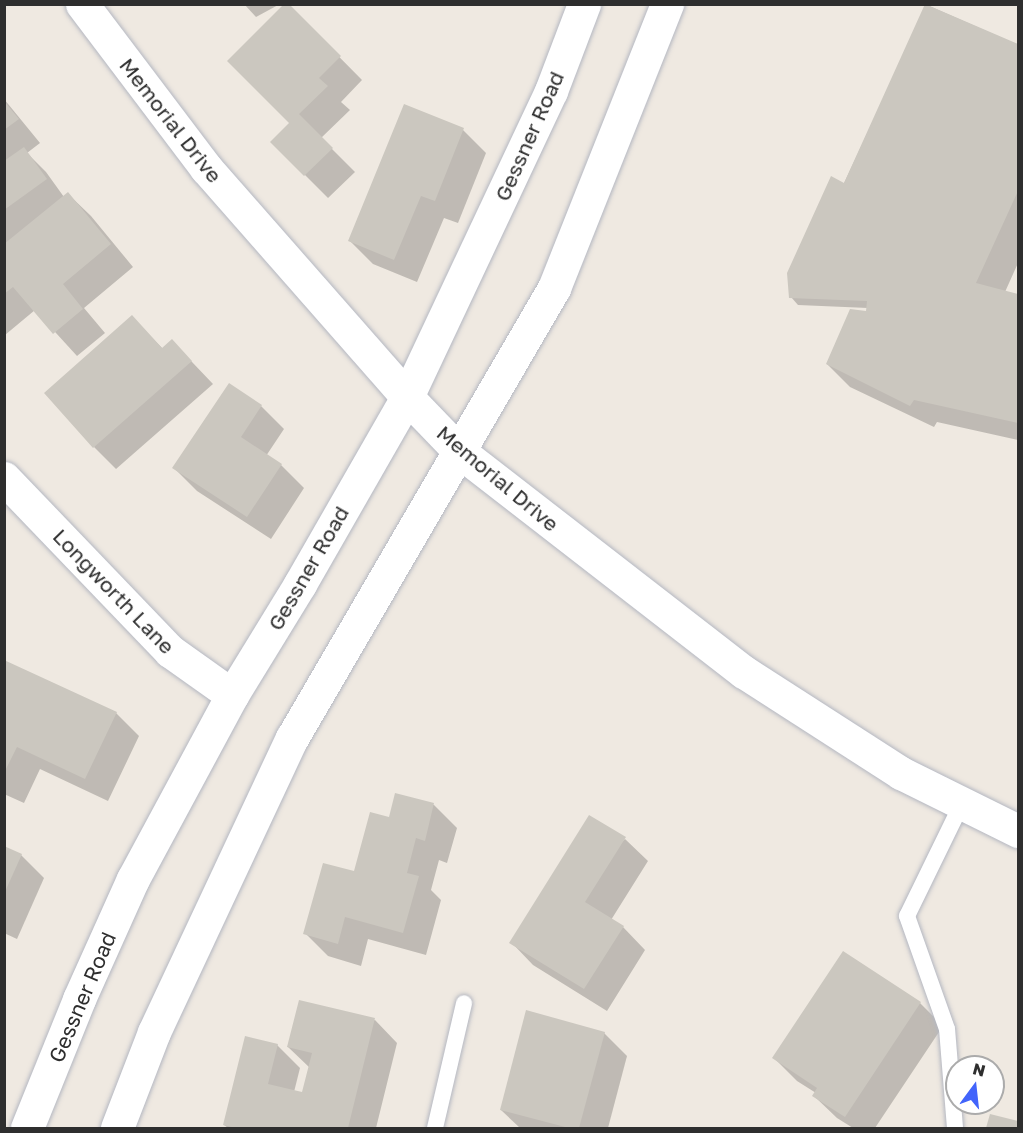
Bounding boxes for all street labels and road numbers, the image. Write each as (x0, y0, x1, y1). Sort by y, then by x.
street label: Memorial Drive (115, 53, 227, 187)
street label: Gessner Road (489, 67, 569, 205)
street label: Memorial Drive (432, 420, 564, 536)
street label: Gessner Road (262, 501, 354, 635)
street label: Longworth Lane (48, 523, 180, 659)
street label: Gessner Road (43, 928, 121, 1066)

